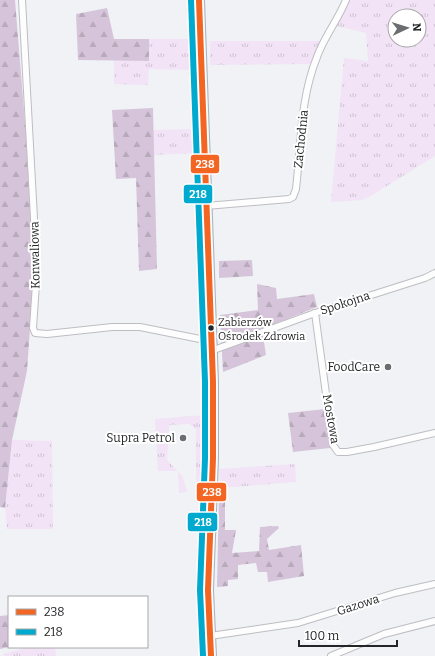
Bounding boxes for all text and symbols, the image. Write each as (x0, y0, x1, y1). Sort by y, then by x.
north arrow (387, 8, 427, 48)
text: N (410, 23, 423, 33)
street label: Zachodnia (291, 109, 311, 169)
line badge: 238 (190, 154, 220, 174)
text: 238 (195, 158, 215, 171)
line badge: 218 (183, 184, 213, 204)
text: 218 (189, 188, 207, 201)
street label: Konwaliowa (27, 221, 43, 289)
street label: Spokojna (318, 288, 372, 318)
place label: Zabierzów Ośrodek Zdrowia (218, 316, 305, 343)
marker: Zabierzów Ośrodek Zdrowia (206, 323, 216, 333)
place label: FoodCare (327, 360, 380, 374)
marker: FoodCare (383, 362, 393, 372)
street label: Mostowa (320, 393, 342, 445)
place label: Supra Petrol (106, 431, 176, 445)
marker: Supra Petrol (178, 433, 188, 443)
line badge: 238 (196, 482, 227, 502)
text: 238 (202, 486, 222, 499)
line badge: 218 (187, 512, 218, 532)
text: 218 (194, 516, 212, 529)
street label: Gazowa (335, 591, 381, 618)
legend (8, 596, 148, 648)
text: 238 (44, 605, 65, 619)
scale bar (299, 622, 397, 648)
text: 218 (44, 625, 63, 639)
text: 100 m (305, 629, 340, 643)

